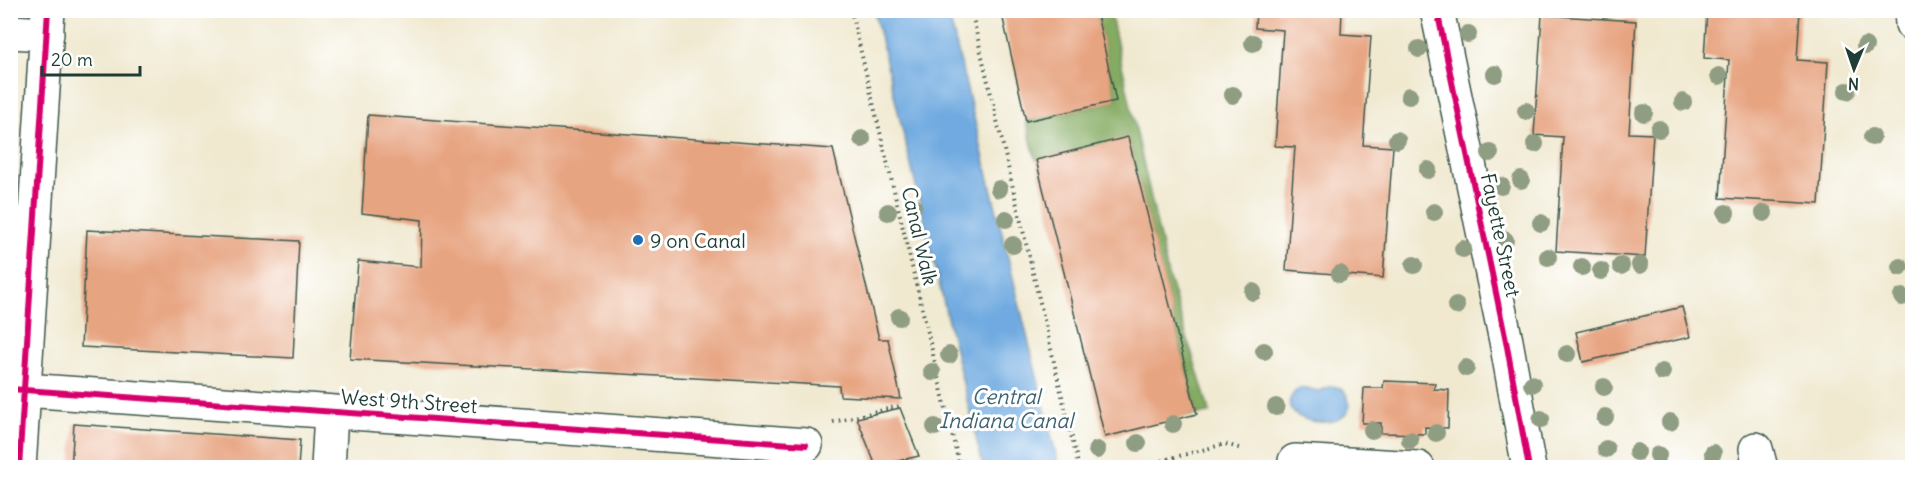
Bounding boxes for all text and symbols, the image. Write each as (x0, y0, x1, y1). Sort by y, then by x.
scale bar (42, 39, 140, 77)
north arrow (1824, 39, 1884, 99)
text: 20 m (51, 48, 93, 71)
text: N (1848, 74, 1859, 94)
street label: Fayette Street (1476, 171, 1526, 299)
street label: Canal Walk (897, 184, 943, 288)
place label: 9 on Canal (650, 228, 746, 253)
marker: 9 on Canal (631, 233, 645, 247)
water label: Central Indiana Canal (939, 383, 1076, 434)
street label: West 9th Street (340, 384, 478, 418)

